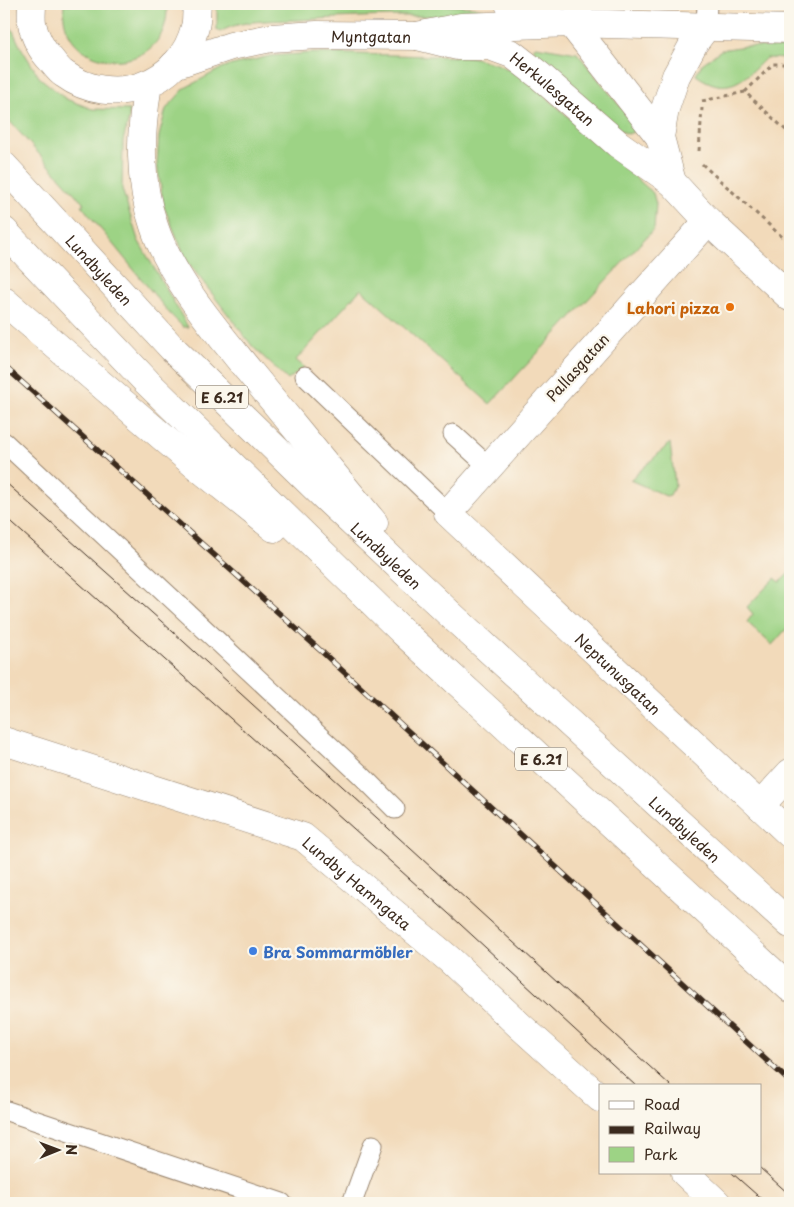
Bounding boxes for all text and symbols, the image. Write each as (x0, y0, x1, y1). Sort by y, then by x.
street label: Myntgatan (331, 24, 411, 47)
street label: Herkulesgatan (506, 46, 600, 131)
street label: Lundbyleden (61, 229, 138, 310)
place label: Lahori pizza (627, 296, 720, 319)
marker: Lahori pizza (724, 301, 736, 313)
street label: Pallasgatan (540, 328, 614, 406)
road number: E 6.21 (196, 386, 248, 408)
street label: Lundbyleden (346, 516, 427, 594)
street label: Neptunusgatan (570, 627, 667, 719)
road number: E 6.21 (515, 748, 567, 771)
street label: Lundbyleden (645, 790, 726, 867)
street label: Lundby Hamngata (298, 830, 417, 935)
place label: Bra Sommarmöbler (263, 940, 413, 963)
marker: Bra Sommarmöbler (247, 945, 259, 957)
legend (599, 1084, 762, 1174)
text: Road (644, 1092, 680, 1115)
text: Railway (644, 1116, 701, 1139)
north arrow (32, 1124, 82, 1174)
text: Park (644, 1142, 678, 1165)
text: N (61, 1144, 82, 1155)

